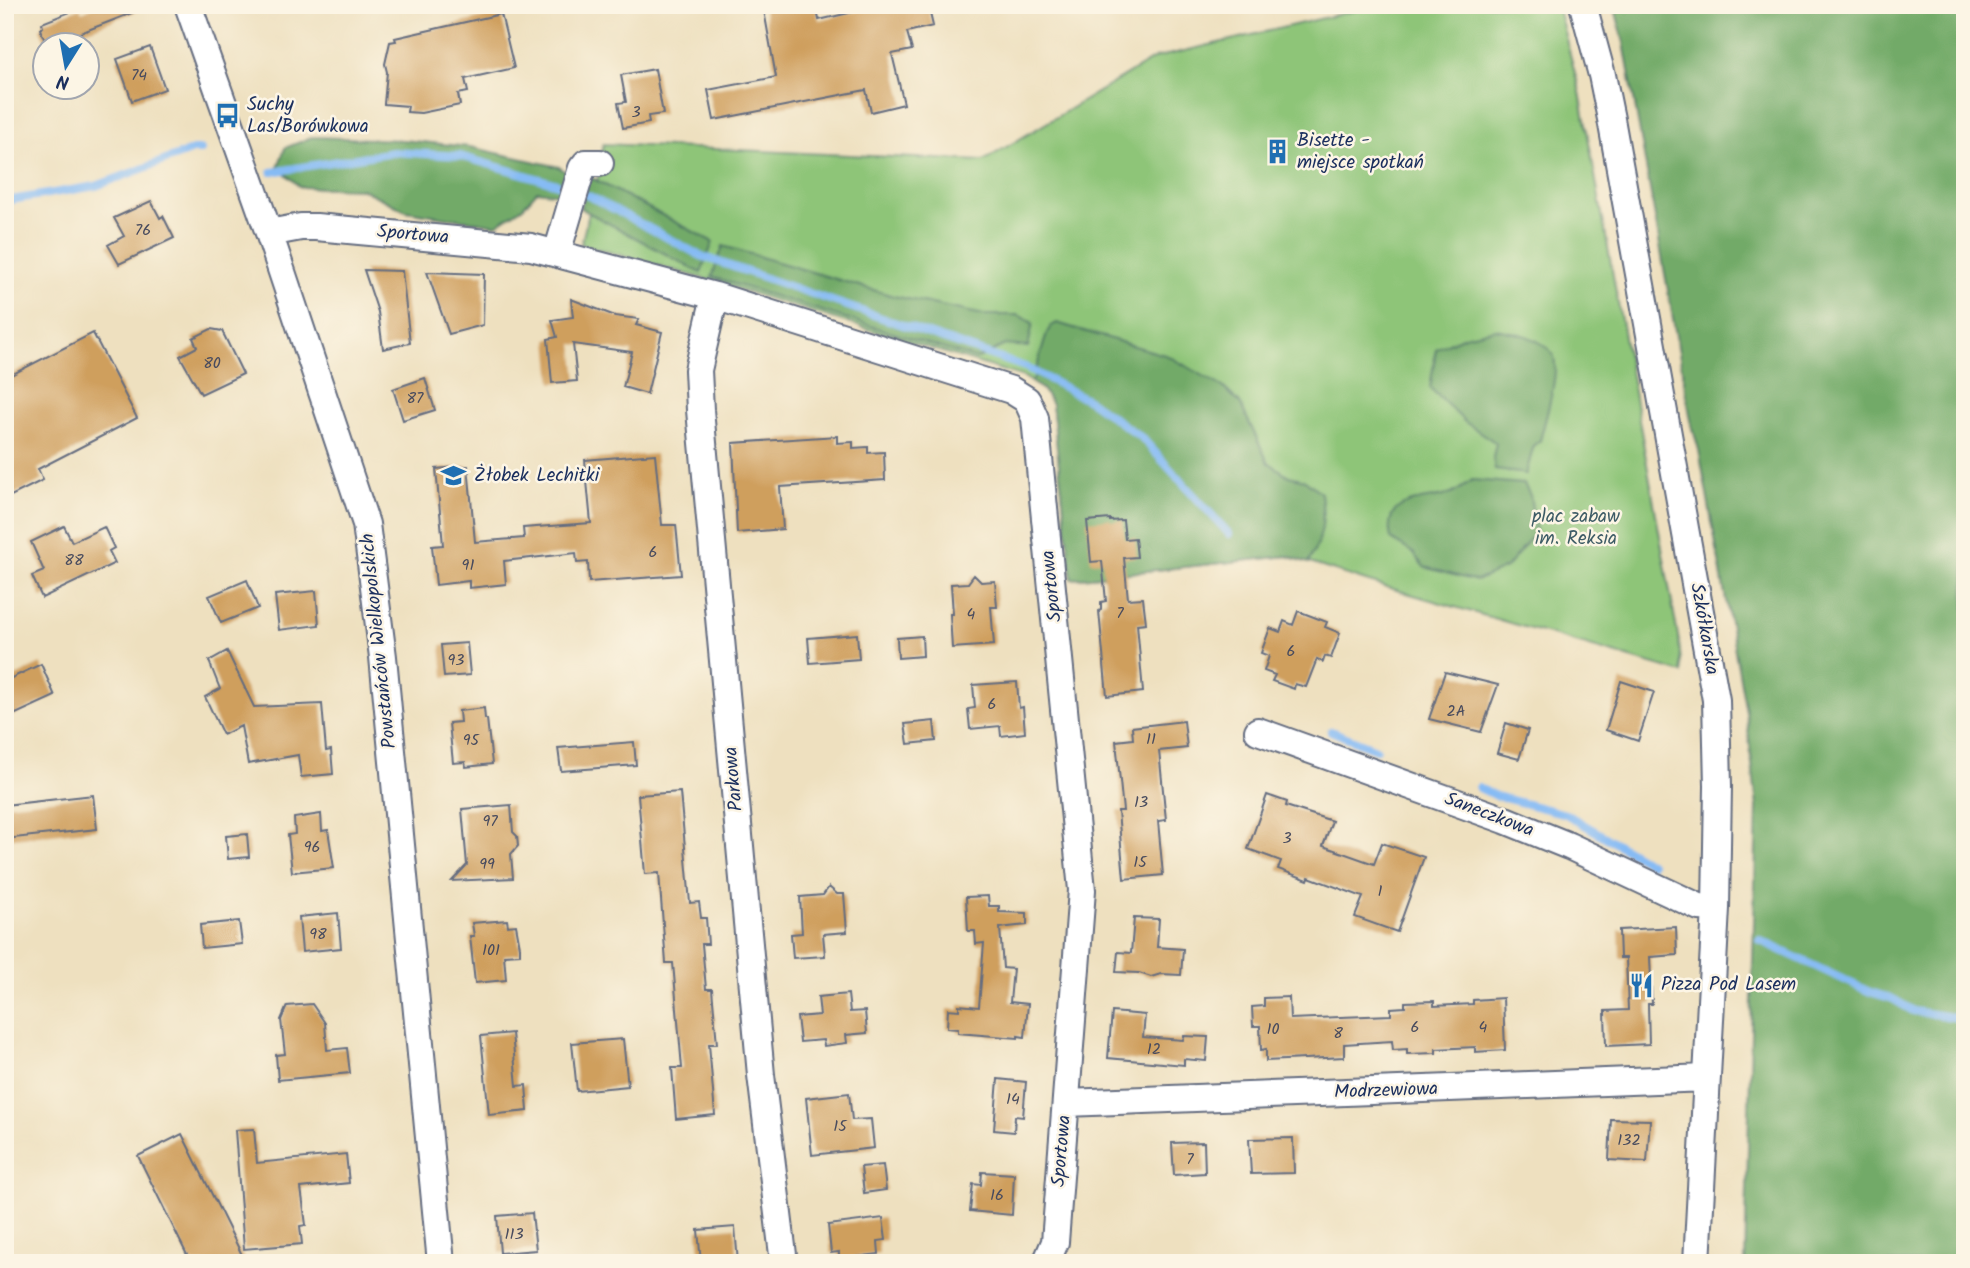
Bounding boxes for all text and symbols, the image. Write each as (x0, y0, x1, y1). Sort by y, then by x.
north arrow (32, 32, 102, 102)
house number: 74 (131, 63, 147, 88)
text: N (54, 65, 72, 97)
place label: Suchy Las/Borówkowa (247, 90, 369, 142)
house number: 3 (631, 100, 641, 125)
bus stop icon: Suchy Las/Borówkowa (213, 102, 241, 130)
place label: Bisette - miejsce spotkań (1297, 126, 1424, 178)
building icon: Bisette - miejsce spotkań (1263, 138, 1291, 166)
street label: Sportowa (376, 217, 450, 253)
house number: 76 (135, 218, 151, 243)
house number: 80 (203, 351, 221, 376)
house number: 87 (406, 386, 424, 411)
place label: Żłobek Lechitki (474, 461, 601, 491)
school or university icon: Żłobek Lechitki (440, 462, 468, 490)
park label: plac zabaw im. Reksia (1531, 502, 1620, 554)
street label: Powstańców Wielkopolskich (353, 532, 405, 750)
house number: 6 (649, 540, 657, 565)
house number: 88 (64, 548, 84, 573)
street label: Sportowa (1033, 549, 1071, 623)
house number: 91 (462, 553, 474, 578)
street label: Szkółkarska (1681, 581, 1727, 677)
house number: 7 (1116, 601, 1124, 626)
house number: 4 (967, 602, 976, 627)
house number: 6 (1287, 639, 1295, 664)
house number: 93 (448, 648, 464, 673)
house number: 6 (988, 692, 996, 717)
house number: 2A (1446, 699, 1466, 724)
house number: 11 (1146, 727, 1156, 752)
house number: 95 (463, 728, 481, 753)
street label: Parkowa (716, 745, 752, 813)
street label: Saneczkowa (1440, 784, 1538, 846)
house number: 13 (1134, 790, 1148, 815)
house number: 97 (482, 809, 498, 834)
house number: 3 (1282, 826, 1292, 851)
house number: 96 (304, 835, 320, 860)
house number: 15 (1133, 850, 1148, 875)
house number: 99 (479, 852, 495, 877)
house number: 1 (1377, 879, 1383, 904)
house number: 98 (309, 922, 327, 947)
house number: 101 (482, 938, 500, 963)
place label: Pizza Pod Lasem (1661, 970, 1796, 1000)
restaurant icon: Pizza Pod Lasem (1627, 971, 1655, 999)
house number: 6 (1411, 1015, 1419, 1040)
house number: 4 (1479, 1015, 1488, 1040)
house number: 10 (1266, 1017, 1280, 1042)
house number: 8 (1333, 1021, 1343, 1046)
house number: 12 (1147, 1037, 1161, 1062)
street label: Modrzewiowa (1334, 1074, 1438, 1108)
house number: 14 (1006, 1087, 1020, 1112)
house number: 15 (833, 1114, 848, 1139)
street label: Sportowa (1044, 1114, 1080, 1188)
house number: 132 (1617, 1128, 1641, 1153)
house number: 7 (1186, 1147, 1194, 1172)
house number: 16 (990, 1183, 1004, 1208)
house number: 113 (504, 1222, 524, 1247)

